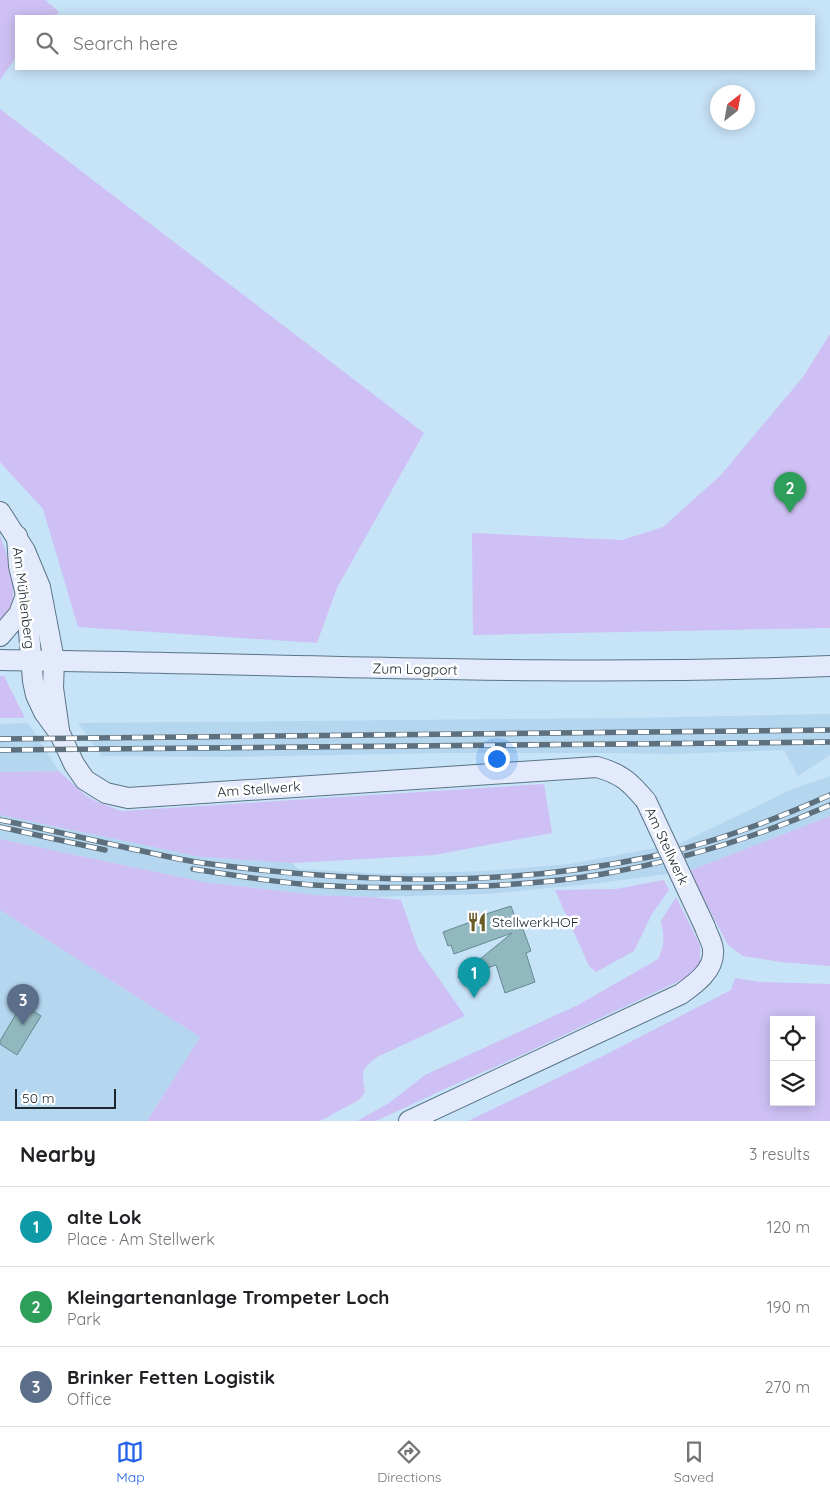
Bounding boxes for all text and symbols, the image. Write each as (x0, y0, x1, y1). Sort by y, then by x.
search box (15, 15, 815, 70)
icon: search (33, 29, 61, 57)
text: Search here (73, 31, 178, 55)
north arrow (710, 85, 755, 130)
pin: 2 (774, 472, 806, 513)
street label: Am Mühlenberg (9, 546, 39, 650)
street label: Zum Logport (372, 659, 458, 679)
your location (484, 746, 510, 772)
street label: Am Stellwerk (217, 777, 301, 801)
street label: Am Stellwerk (641, 804, 693, 888)
restaurant icon: StellwerkHOF (466, 911, 488, 933)
place label: StellwerkHOF (492, 913, 579, 931)
pin: 1 (458, 957, 490, 998)
pin: 3 (7, 984, 39, 1025)
map controls (770, 1016, 815, 1106)
button: locate (770, 1016, 815, 1061)
button: layers (770, 1061, 815, 1106)
scale bar (15, 1086, 116, 1109)
text: 50 m (22, 1089, 55, 1107)
text: Nearby (20, 1141, 96, 1167)
text: 3 results (749, 1144, 810, 1164)
text: alte Lok (67, 1205, 142, 1229)
text: 1 (33, 1217, 39, 1237)
text: 120 m (767, 1217, 810, 1237)
text: Place · Am Stellwerk (67, 1229, 215, 1249)
text: Kleingartenanlage Trompeter Loch (67, 1285, 390, 1309)
text: 2 (31, 1297, 41, 1317)
text: 190 m (767, 1297, 810, 1317)
text: Park (67, 1309, 101, 1329)
text: Brinker Fetten Logistik (67, 1365, 275, 1389)
text: 3 (32, 1377, 40, 1397)
text: 270 m (765, 1377, 810, 1397)
text: Office (67, 1389, 112, 1409)
tab: Map (116, 1438, 145, 1486)
tab: Directions (377, 1438, 441, 1486)
tab: Saved (674, 1438, 714, 1486)

